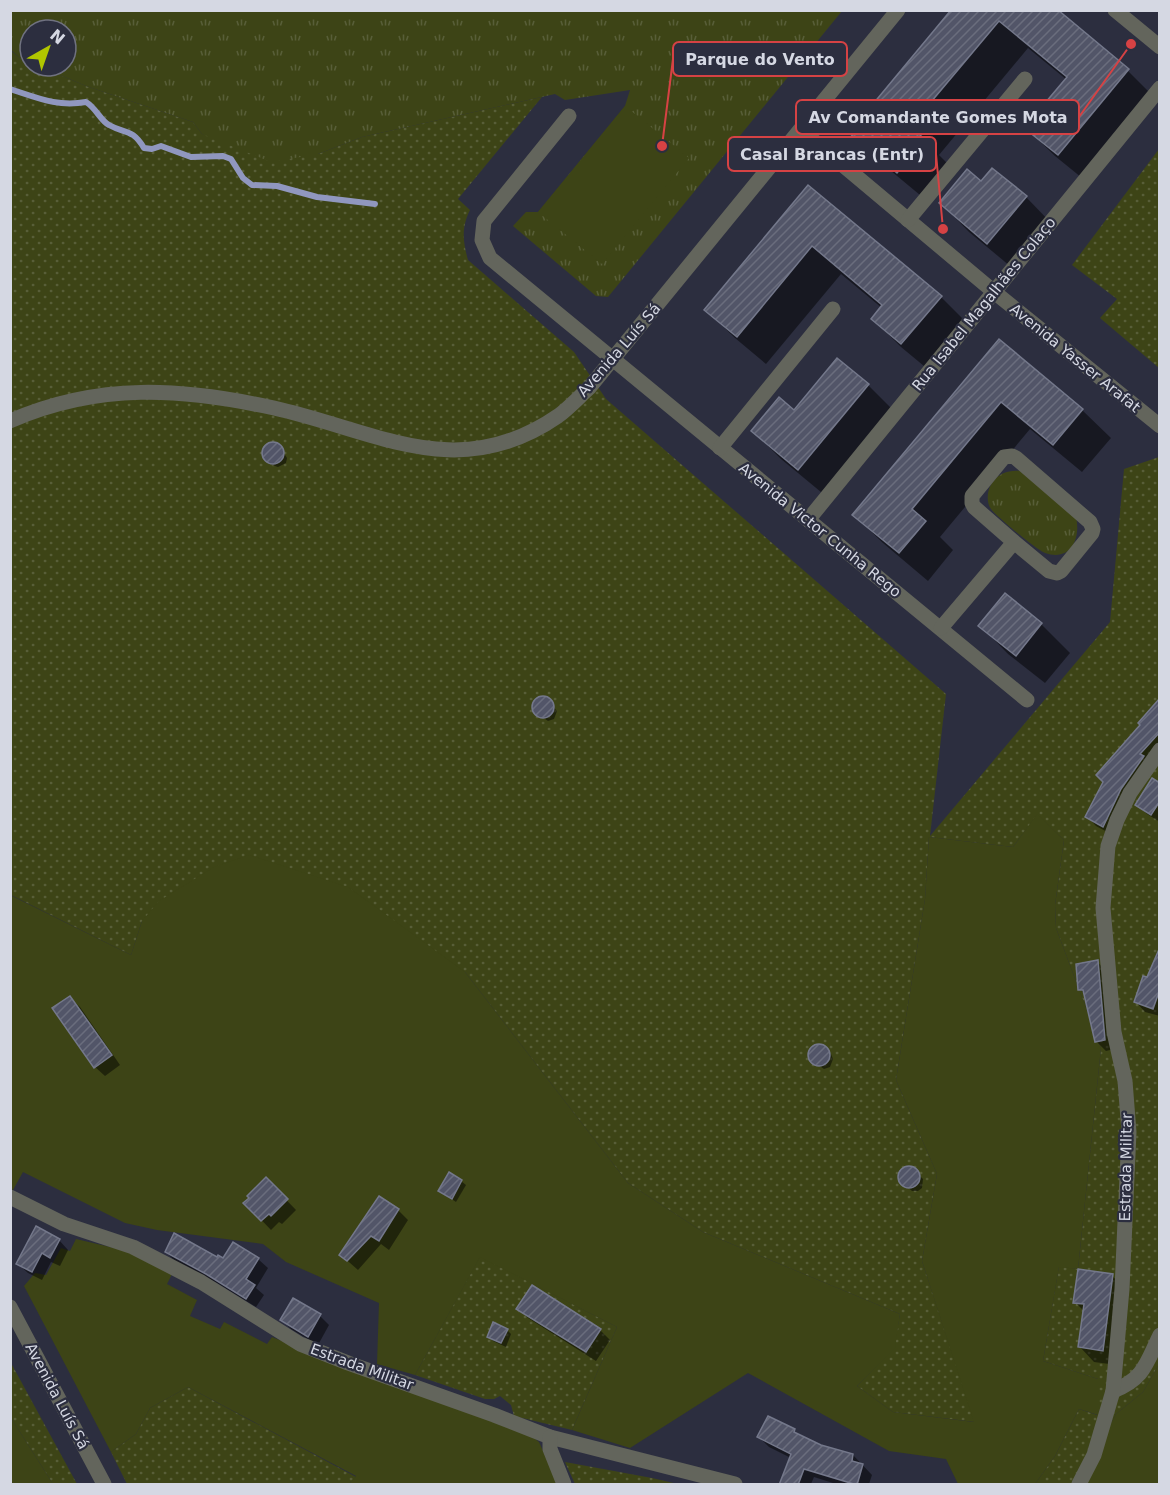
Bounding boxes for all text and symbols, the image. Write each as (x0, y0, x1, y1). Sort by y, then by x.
north arrow (18, 18, 78, 78)
text: N (46, 25, 69, 48)
callout: Parque do Vento (673, 42, 847, 76)
text: Parque do Vento (685, 50, 835, 69)
callout: Av Comandante Gomes Mota (796, 100, 1079, 134)
text: Av Comandante Gomes Mota (808, 108, 1068, 127)
callout: Casal Brancas (Entr) (728, 137, 936, 171)
text: Casal Brancas (Entr) (740, 145, 924, 164)
street label: Rua Isabel Magalhães Colaço (908, 214, 1060, 394)
street label: Avenida Luís Sá (574, 300, 664, 400)
street label: Avenida Yasser Arafat (1006, 300, 1144, 416)
street label: Avenida Victor Cunha Rego (735, 459, 905, 601)
street label: Estrada Militar (1116, 1112, 1136, 1222)
street label: Avenida Luís Sá (21, 1340, 93, 1452)
street label: Estrada Militar (308, 1340, 417, 1394)

